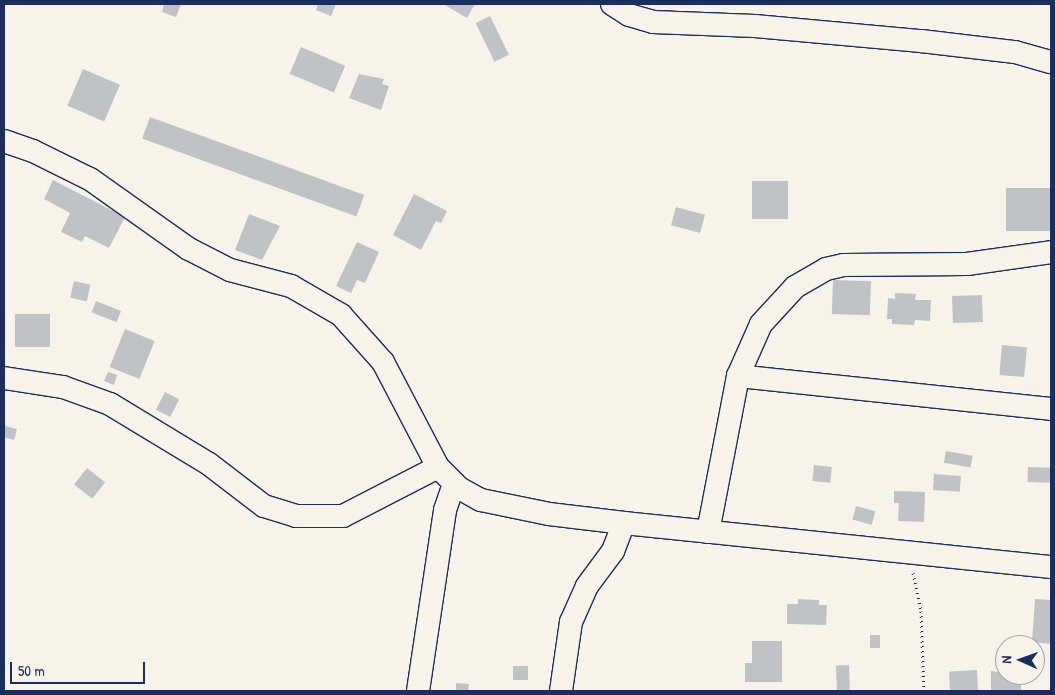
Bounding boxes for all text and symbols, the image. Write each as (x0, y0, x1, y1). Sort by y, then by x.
north arrow (995, 635, 1045, 685)
scale bar (12, 652, 148, 684)
text: N (996, 655, 1015, 664)
text: 50 m (18, 660, 45, 681)

